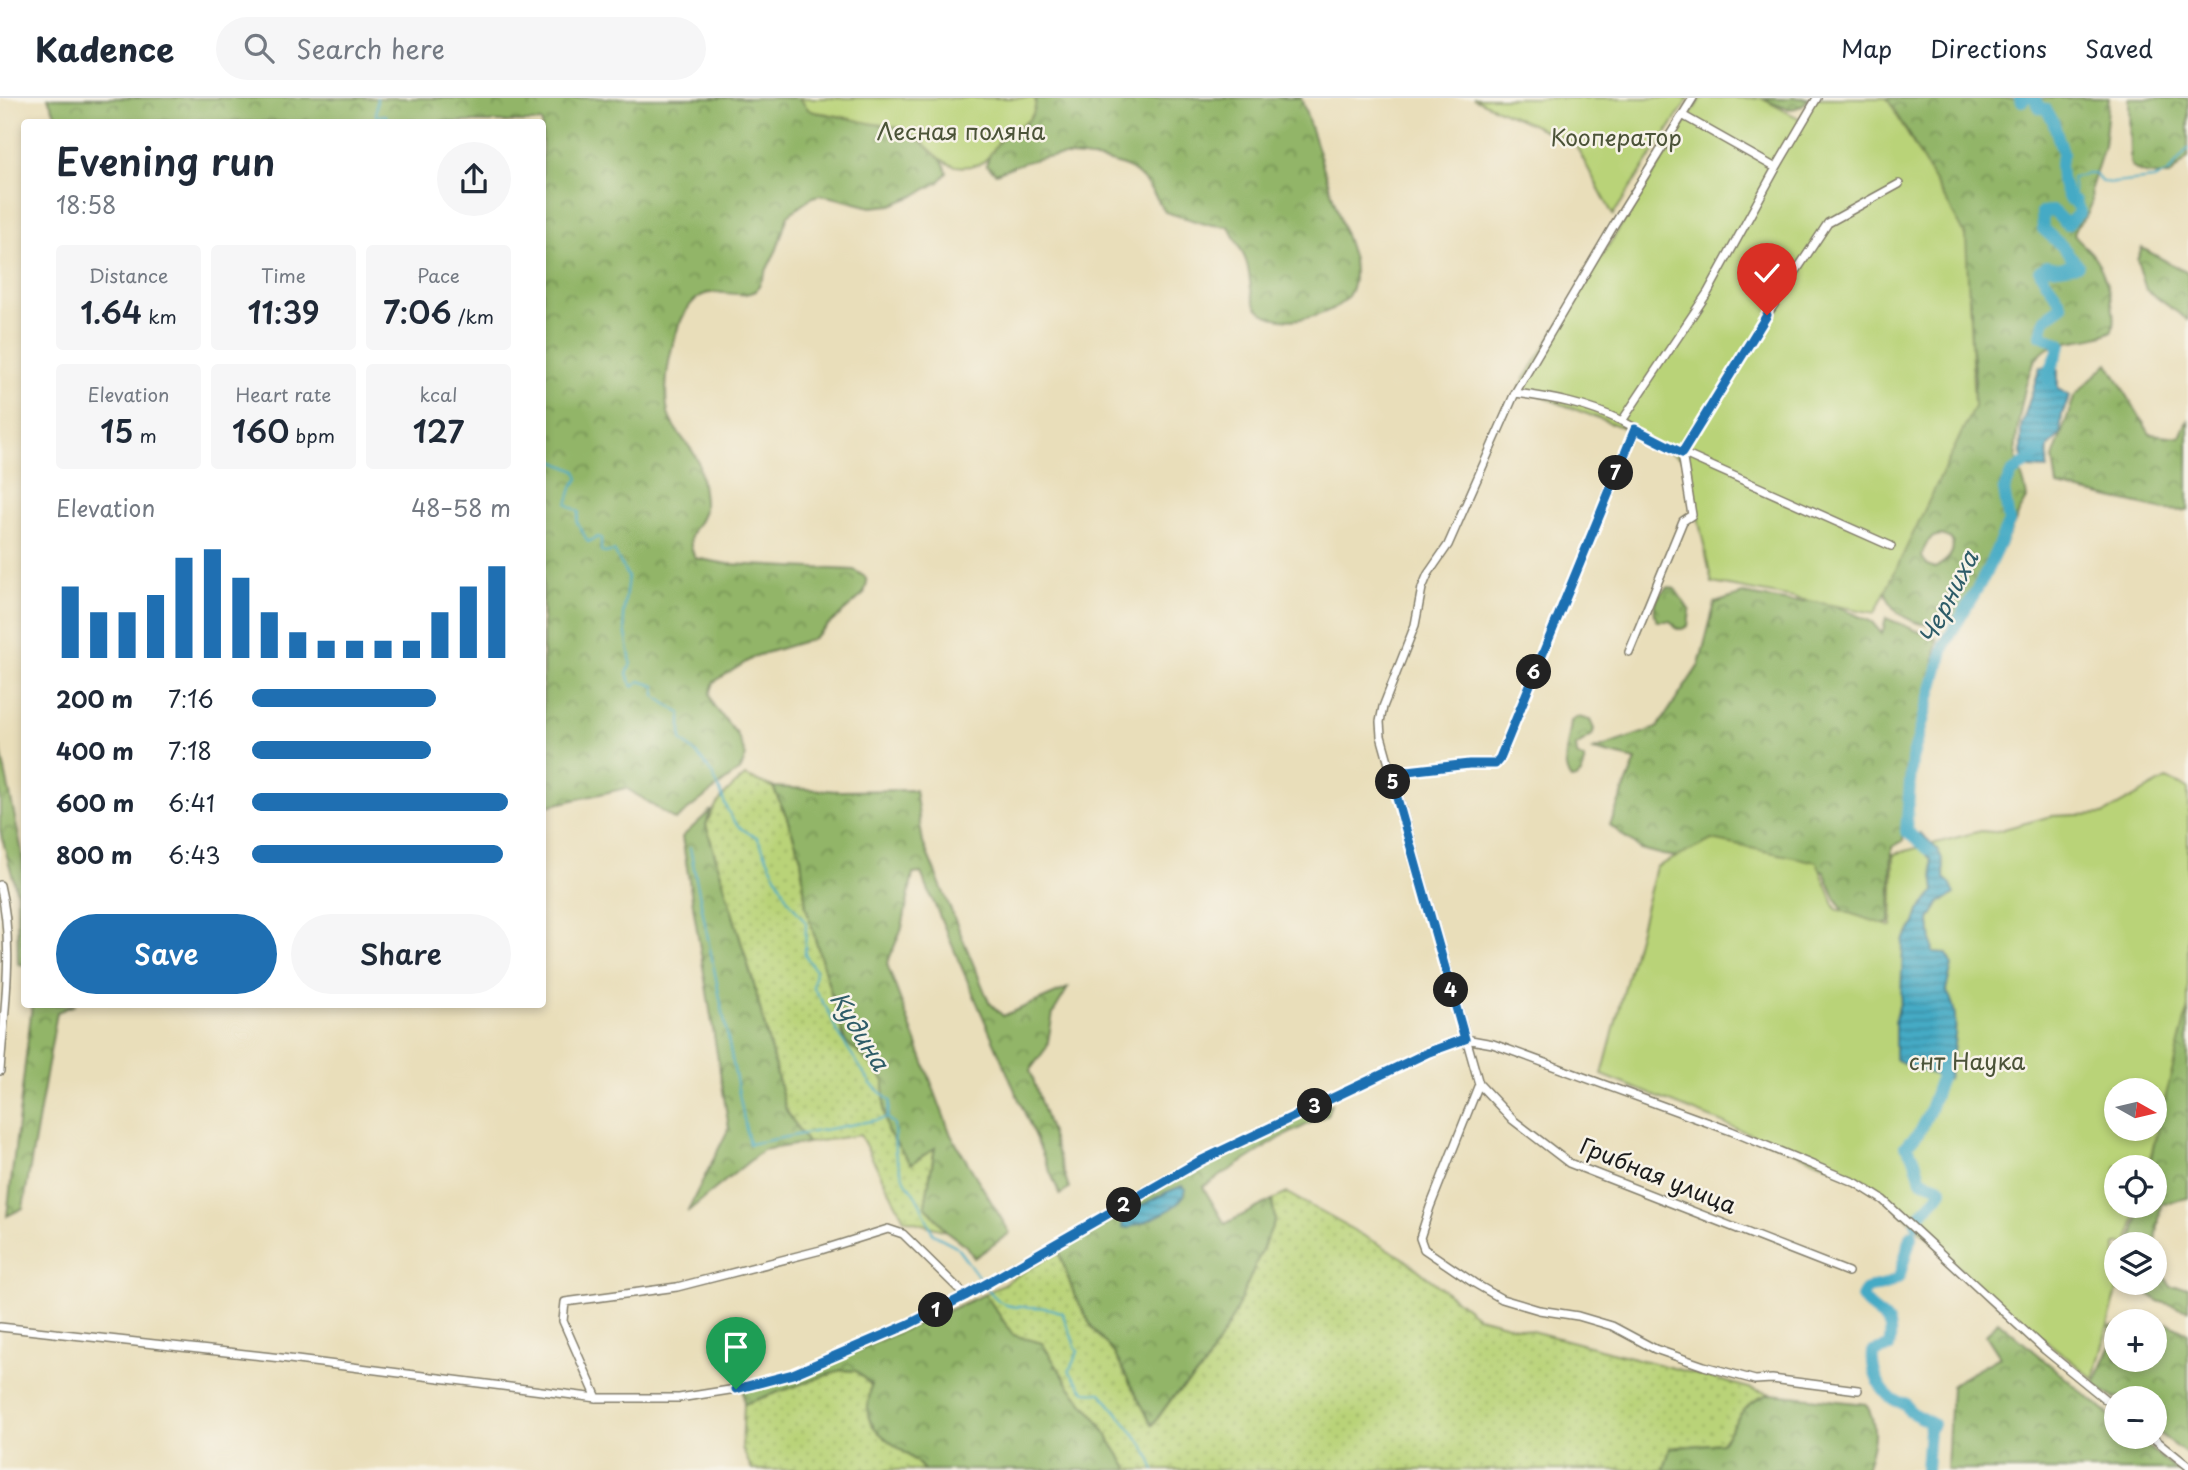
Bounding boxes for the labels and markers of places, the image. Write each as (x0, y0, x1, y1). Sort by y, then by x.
pin (1737, 243, 1797, 315)
pin: 7 (1598, 456, 1634, 490)
pin: 6 (1516, 654, 1552, 690)
pin: 5 (1376, 764, 1410, 800)
pin: 4 (1434, 972, 1468, 1008)
pin: 3 (1298, 1088, 1332, 1124)
pin: 2 (1106, 1188, 1142, 1222)
pin: 1 (918, 1292, 954, 1328)
pin (706, 1317, 766, 1389)

